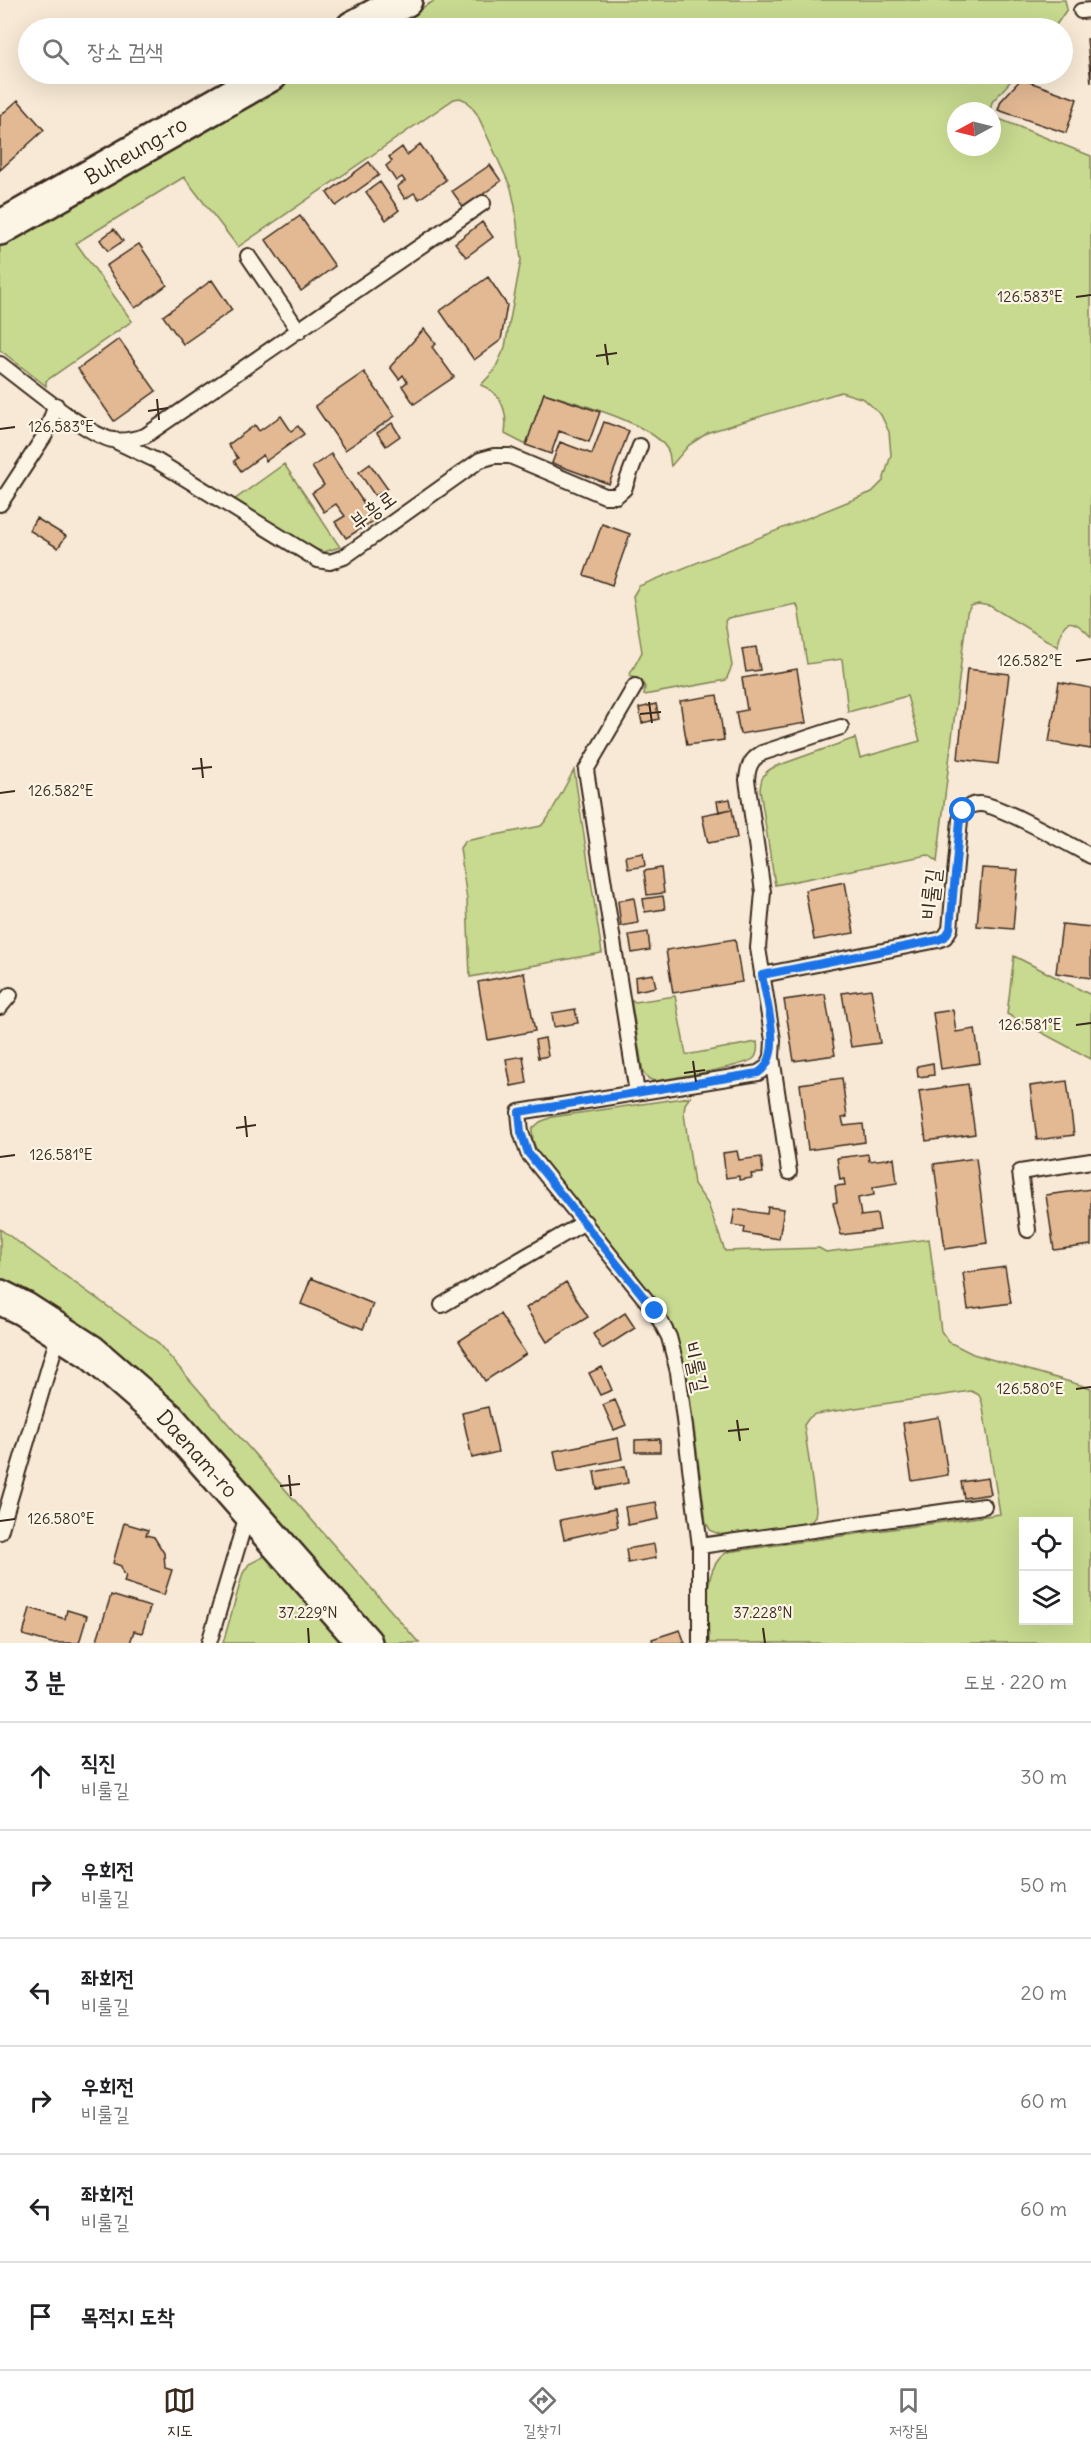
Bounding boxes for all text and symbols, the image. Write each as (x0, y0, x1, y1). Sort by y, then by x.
search box (18, 18, 1073, 84)
icon: search (39, 35, 72, 68)
text: 장소 검색 (87, 37, 163, 65)
north arrow (947, 102, 1001, 156)
street label: Buheung-ro (79, 110, 192, 191)
text: 126.583°E (997, 287, 1063, 306)
text: 126.583°E (28, 417, 94, 436)
street label: 부흥로 (344, 484, 401, 535)
text: 126.582°E (997, 651, 1063, 670)
text: 126.582°E (28, 781, 94, 800)
route start (949, 797, 975, 823)
street label: 비룰길 (914, 867, 947, 921)
text: 126.581°E (999, 1015, 1062, 1034)
text: 126.581°E (30, 1145, 93, 1164)
route end (641, 1297, 667, 1323)
street label: 비룰길 (678, 1339, 715, 1395)
text: 126.580°E (997, 1379, 1064, 1398)
street label: Daenam-ro (151, 1404, 244, 1503)
text: 126.580°E (28, 1509, 95, 1528)
map controls (1019, 1517, 1073, 1625)
button: locate (1019, 1517, 1073, 1571)
button: layers (1019, 1571, 1073, 1625)
text: 37.229°N (278, 1603, 338, 1622)
text: 37.228°N (733, 1603, 793, 1622)
text: 3 분 (24, 1665, 66, 1698)
text: 도보 · 220 m (963, 1669, 1067, 1694)
text: 직진 (81, 1748, 116, 1776)
icon: ahead (24, 1760, 57, 1793)
text: 30 m (1020, 1764, 1067, 1789)
text: 비룰길 (81, 1777, 129, 1802)
text: 우회전 (81, 1856, 134, 1884)
icon: right (24, 1868, 57, 1901)
text: 50 m (1020, 1872, 1067, 1897)
text: 비룰길 (81, 1885, 129, 1910)
text: 좌회전 (81, 1964, 134, 1992)
icon: left (24, 1976, 57, 2009)
text: 20 m (1021, 1980, 1067, 2005)
text: 비룰길 (81, 1993, 129, 2018)
text: 우회전 (81, 2072, 134, 2100)
icon: right (24, 2084, 57, 2117)
text: 60 m (1020, 2088, 1067, 2113)
text: 비룰길 (81, 2101, 129, 2126)
text: 좌회전 (81, 2180, 134, 2208)
icon: left (24, 2192, 57, 2225)
text: 60 m (1020, 2196, 1067, 2221)
text: 비룰길 (81, 2209, 129, 2234)
icon: arrive (24, 2300, 57, 2333)
text: 목적지 도착 (81, 2302, 175, 2330)
tab: 지도 (163, 2384, 196, 2441)
tab: 길찾기 (523, 2384, 562, 2441)
tab: 저장됨 (889, 2384, 928, 2441)

